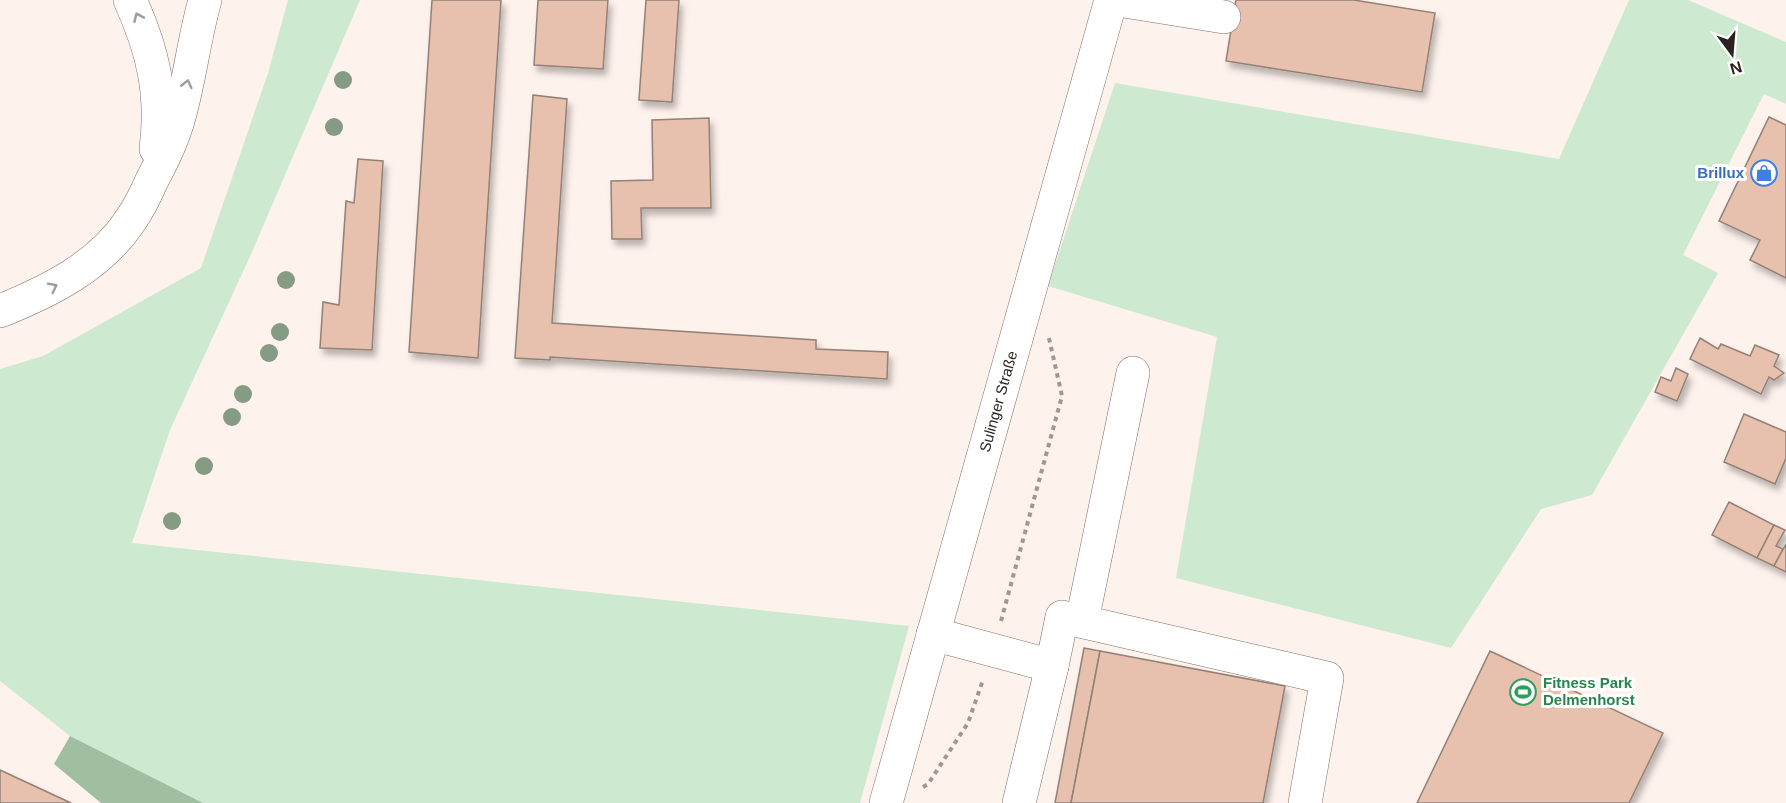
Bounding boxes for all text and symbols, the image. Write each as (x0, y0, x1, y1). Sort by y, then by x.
one-way arrow (133, 12, 145, 23)
north arrow (1702, 24, 1762, 84)
text: N (1728, 58, 1744, 78)
one-way arrow (180, 79, 193, 89)
shop icon: Brillux (1749, 158, 1779, 188)
place label: Brillux (1697, 164, 1745, 181)
one-way arrow (47, 283, 58, 294)
street label: Sulinger Straße (976, 349, 1020, 454)
place label: Fitness Park Delmenhorst (1543, 674, 1635, 708)
sports icon: Fitness Park Delmenhorst (1508, 677, 1538, 707)

